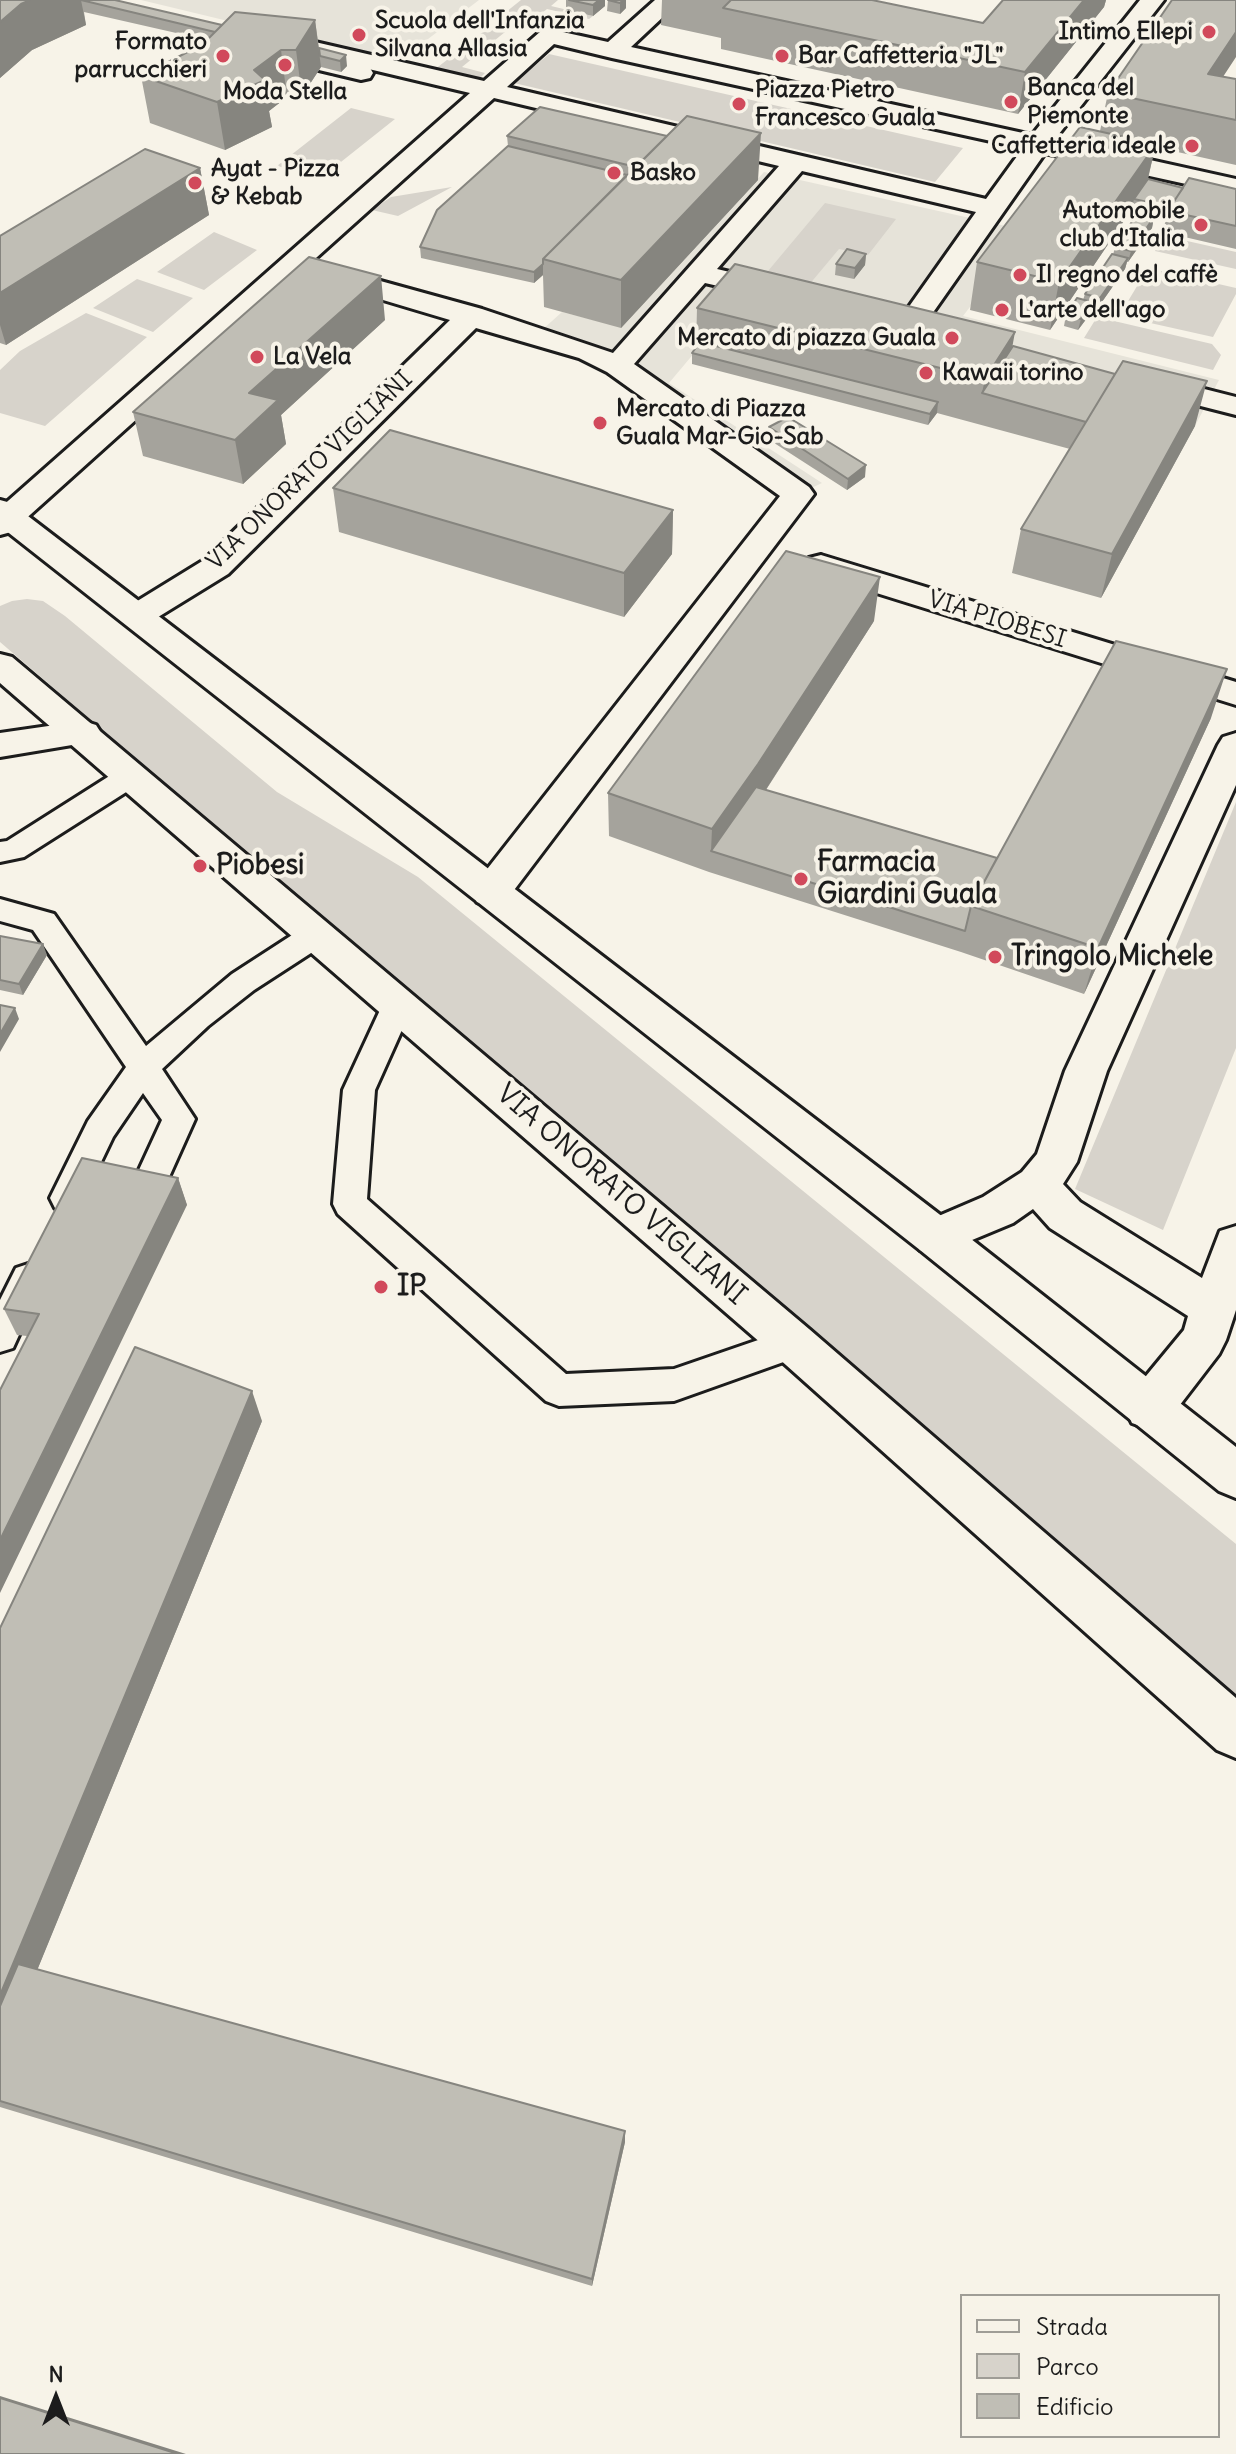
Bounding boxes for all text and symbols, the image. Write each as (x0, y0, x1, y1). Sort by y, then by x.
place label: Scuola dell'Infanzia Silvana Allasia (375, 7, 585, 63)
place label: Intimo Ellepi (1058, 18, 1193, 46)
marker: Intimo Ellepi (1200, 23, 1218, 41)
marker: Scuola dell'Infanzia Silvana Allasia (350, 26, 368, 44)
place label: Formato parrucchieri (75, 28, 207, 84)
place label: Bar Caffetteria "JL" (798, 42, 1003, 70)
marker: Formato parrucchieri (214, 47, 232, 65)
marker: Bar Caffetteria "JL" (773, 47, 791, 65)
marker: Moda Stella (276, 56, 294, 74)
place label: Banca del Piemonte (1027, 74, 1134, 130)
place label: Piazza Pietro Francesco Guala (755, 76, 936, 132)
place label: Moda Stella (223, 78, 347, 106)
marker: Banca del Piemonte (1002, 93, 1020, 111)
marker: Piazza Pietro Francesco Guala (730, 95, 748, 113)
place label: Caffetteria ideale (991, 132, 1176, 160)
marker: Caffetteria ideale (1183, 137, 1201, 155)
place label: Ayat - Pizza & Kebab (211, 155, 340, 211)
place label: Basko (630, 159, 696, 187)
marker: Basko (605, 164, 623, 182)
marker: Ayat - Pizza & Kebab (186, 174, 204, 192)
place label: Automobile club d'Italia (1060, 197, 1185, 253)
marker: Automobile club d'Italia (1192, 216, 1210, 234)
place label: Il regno del caffè (1036, 261, 1218, 289)
marker: Il regno del caffè (1011, 266, 1029, 284)
place label: L'arte dell'ago (1018, 296, 1166, 324)
marker: L'arte dell'ago (993, 301, 1011, 319)
place label: Mercato di piazza Guala (677, 324, 936, 352)
marker: Mercato di piazza Guala (943, 329, 961, 347)
place label: La Vela (273, 343, 351, 371)
marker: La Vela (248, 348, 266, 366)
place label: Kawaii torino (942, 359, 1084, 387)
marker: Kawaii torino (917, 364, 935, 382)
street label: VIA ONORATO VIGLIANI (201, 365, 419, 577)
place label: Mercato di Piazza Guala Mar-Gio-Sab (616, 395, 823, 451)
marker: Mercato di Piazza Guala Mar-Gio-Sab (591, 414, 609, 432)
street label: VIA PIOBESI (924, 585, 1070, 655)
place label: Farmacia Giardini Guala (817, 846, 997, 912)
place label: Piobesi (216, 849, 304, 883)
marker: Piobesi (191, 857, 209, 875)
marker: Farmacia Giardini Guala (792, 870, 810, 888)
place label: Tringolo Michele (1011, 940, 1213, 974)
marker: Tringolo Michele (986, 948, 1004, 966)
street label: VIA ONORATO VIGLIANI (489, 1077, 753, 1313)
place label: IP (397, 1270, 426, 1304)
marker: IP (372, 1278, 390, 1296)
legend (960, 2294, 1220, 2438)
text: Strada (1036, 2311, 1108, 2341)
text: Parco (1036, 2351, 1099, 2381)
north arrow (16, 2358, 96, 2438)
text: N (48, 2360, 64, 2388)
text: Edificio (1036, 2391, 1114, 2421)

